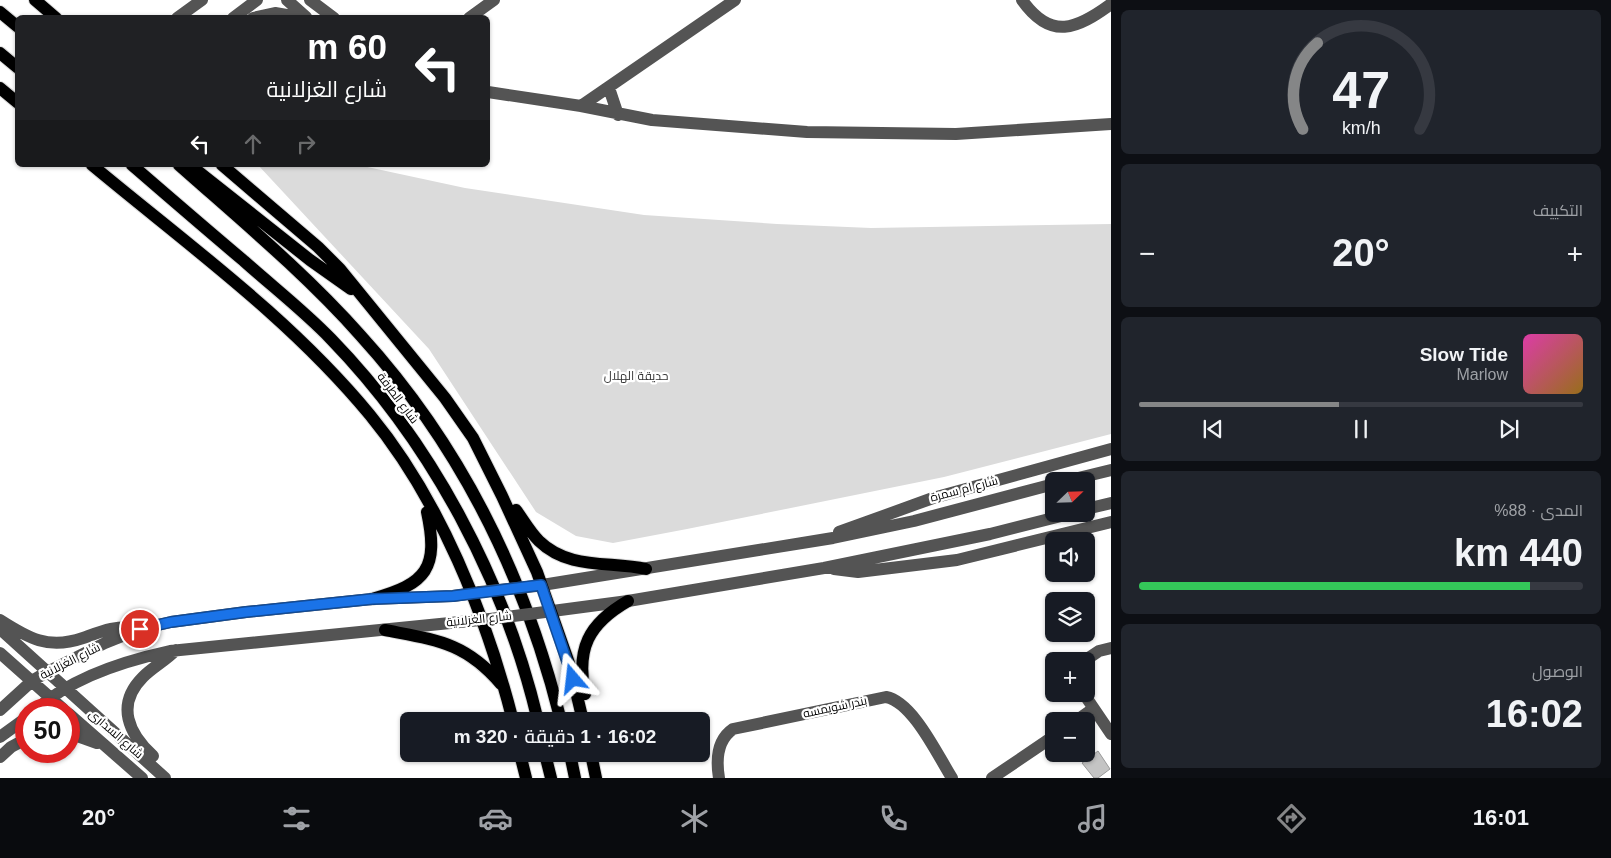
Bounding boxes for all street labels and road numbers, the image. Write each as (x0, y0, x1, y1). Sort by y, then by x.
street label: شارع الطرفة (374, 370, 422, 427)
street label: شارع ام سمرة (929, 473, 1000, 506)
street label: شارع الغزلانية (446, 609, 513, 630)
street label: شارع الغزلانية (38, 640, 103, 683)
street label: بندر شويمسه (802, 693, 868, 721)
street label: شارع السدارى (85, 707, 146, 762)

